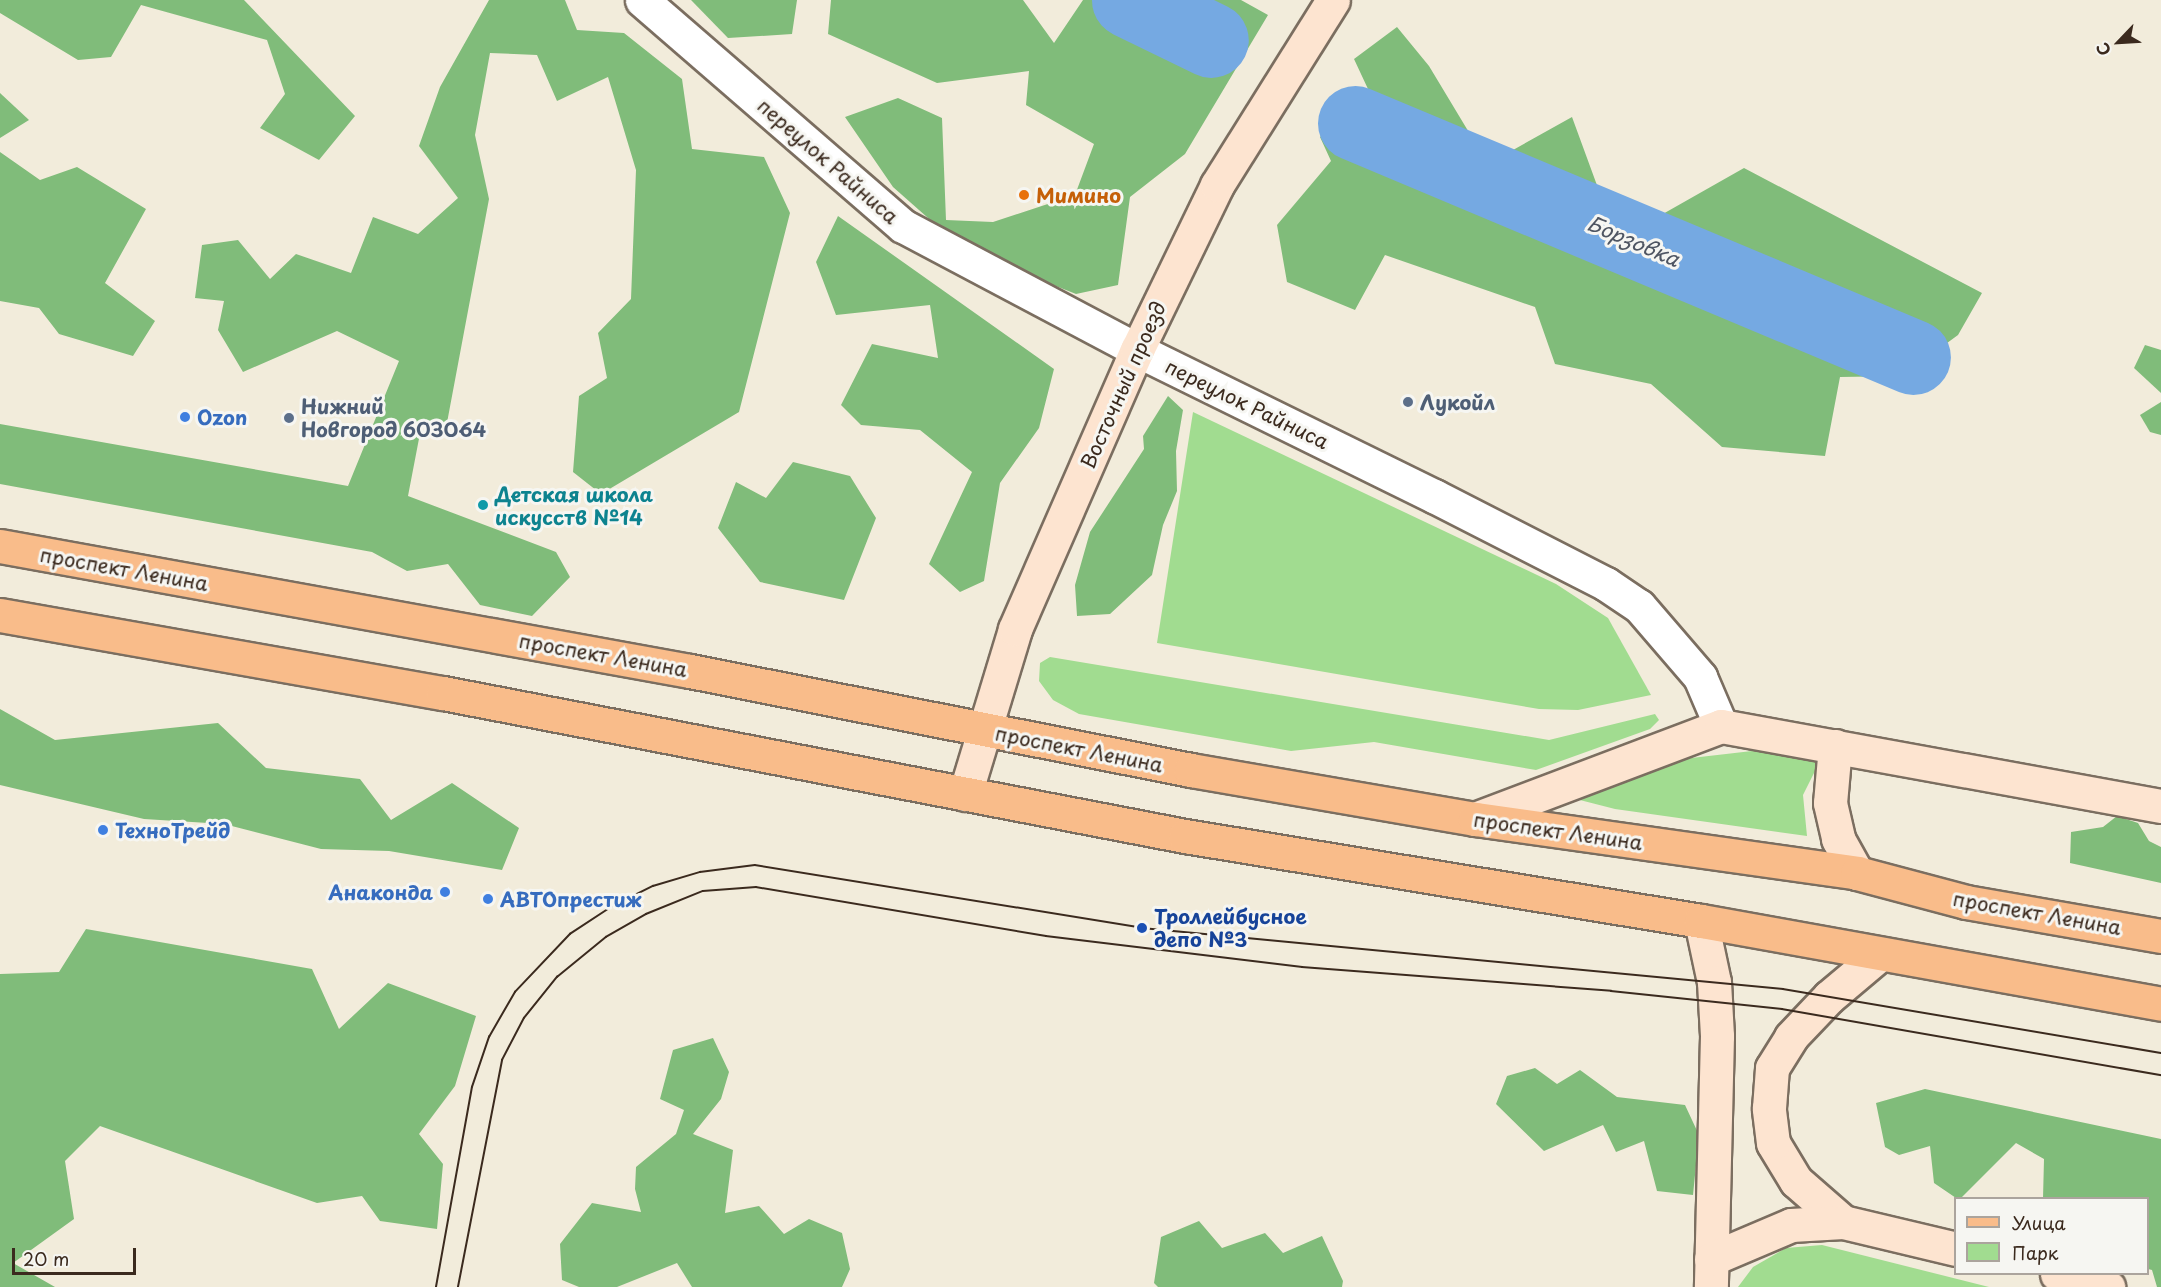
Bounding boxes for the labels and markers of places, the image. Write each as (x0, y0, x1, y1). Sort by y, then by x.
place label: Мимино (1036, 183, 1121, 207)
marker: Мимино (1017, 188, 1031, 202)
place label: Лукойл (1420, 390, 1495, 414)
place label: Нижний Новгород 603064 (301, 394, 487, 441)
marker: Лукойл (1401, 395, 1415, 409)
place label: Ozon (197, 405, 247, 429)
marker: Ozon (178, 410, 192, 424)
marker: Нижний Новгород 603064 (282, 411, 296, 425)
place label: Детская школа искусств №14 (495, 482, 654, 529)
marker: Детская школа искусств №14 (476, 498, 490, 512)
place label: ТехноТрейд (115, 818, 230, 842)
marker: ТехноТрейд (96, 823, 110, 837)
place label: Анаконда (328, 880, 433, 904)
marker: Анаконда (438, 885, 452, 899)
place label: АВТОпрестиж (500, 887, 642, 911)
marker: АВТОпрестиж (481, 892, 495, 906)
place label: Троллейбусное депо №3 (1154, 904, 1307, 951)
marker: Троллейбусное депо №3 (1135, 921, 1149, 935)

